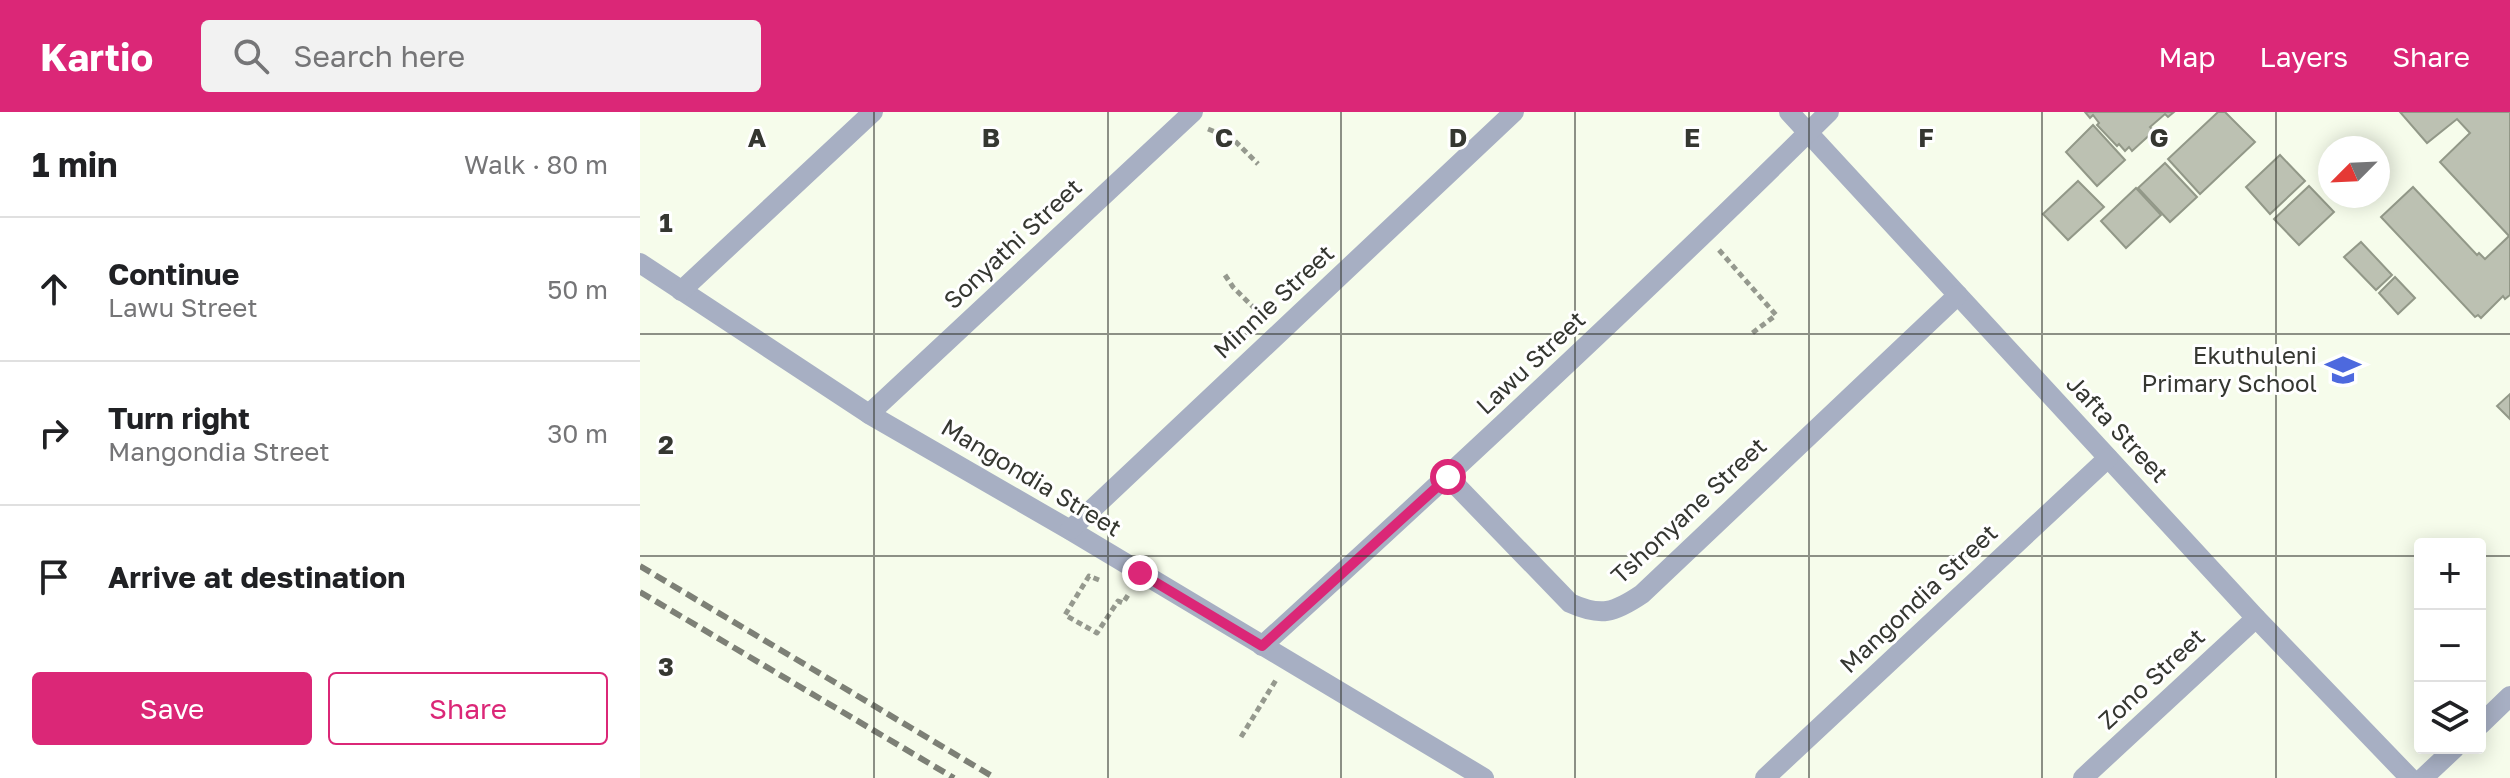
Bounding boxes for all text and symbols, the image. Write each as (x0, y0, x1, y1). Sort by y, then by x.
search box (201, 20, 761, 92)
text: Kartio (40, 34, 153, 79)
icon: search (229, 34, 273, 78)
text: Search here (293, 38, 465, 74)
text: Map (2158, 40, 2216, 73)
text: Layers (2260, 40, 2348, 73)
text: Share (2392, 40, 2470, 73)
text: A (748, 122, 767, 153)
text: B (982, 122, 1000, 153)
text: C (1215, 122, 1233, 153)
text: D (1449, 122, 1467, 153)
text: E (1684, 122, 1700, 153)
text: F (1918, 122, 1934, 153)
text: G (2149, 122, 2169, 153)
north arrow (2318, 136, 2390, 208)
text: 1 min (32, 144, 118, 184)
text: Walk · 80 m (464, 149, 608, 180)
street label: Sonyathi Street (937, 172, 1087, 314)
text: 1 (659, 207, 673, 238)
street label: Minnie Street (1207, 238, 1339, 364)
text: Continue (108, 256, 239, 292)
icon: ahead (32, 267, 76, 311)
text: 50 m (547, 274, 608, 305)
text: Lawu Street (108, 292, 258, 323)
street label: Lawu Street (1470, 304, 1590, 420)
place label: Ekuthuleni Primary School (2141, 340, 2317, 397)
school or university icon: Ekuthuleni Primary School (2324, 351, 2362, 389)
street label: Jafta Street (2061, 368, 2175, 488)
text: Turn right (108, 400, 250, 436)
icon: right (32, 411, 76, 455)
street label: Mangondia Street (937, 412, 1127, 542)
text: 30 m (547, 418, 608, 449)
text: 2 (658, 429, 674, 460)
street label: Tshonyane Street (1604, 431, 1772, 589)
text: Mangondia Street (108, 436, 330, 467)
route start (1430, 459, 1466, 495)
street label: Mangondia Street (1833, 518, 2003, 678)
map controls (2414, 538, 2486, 754)
button: + (2414, 538, 2486, 610)
icon: arrive (32, 555, 76, 599)
route end (1122, 555, 1158, 591)
text: Arrive at destination (108, 559, 405, 595)
button: − (2414, 610, 2486, 682)
street label: Zono Street (2092, 621, 2210, 734)
text: 3 (658, 651, 674, 682)
button: Save (32, 672, 312, 745)
button: Share (328, 672, 608, 745)
button: layers (2414, 682, 2486, 754)

